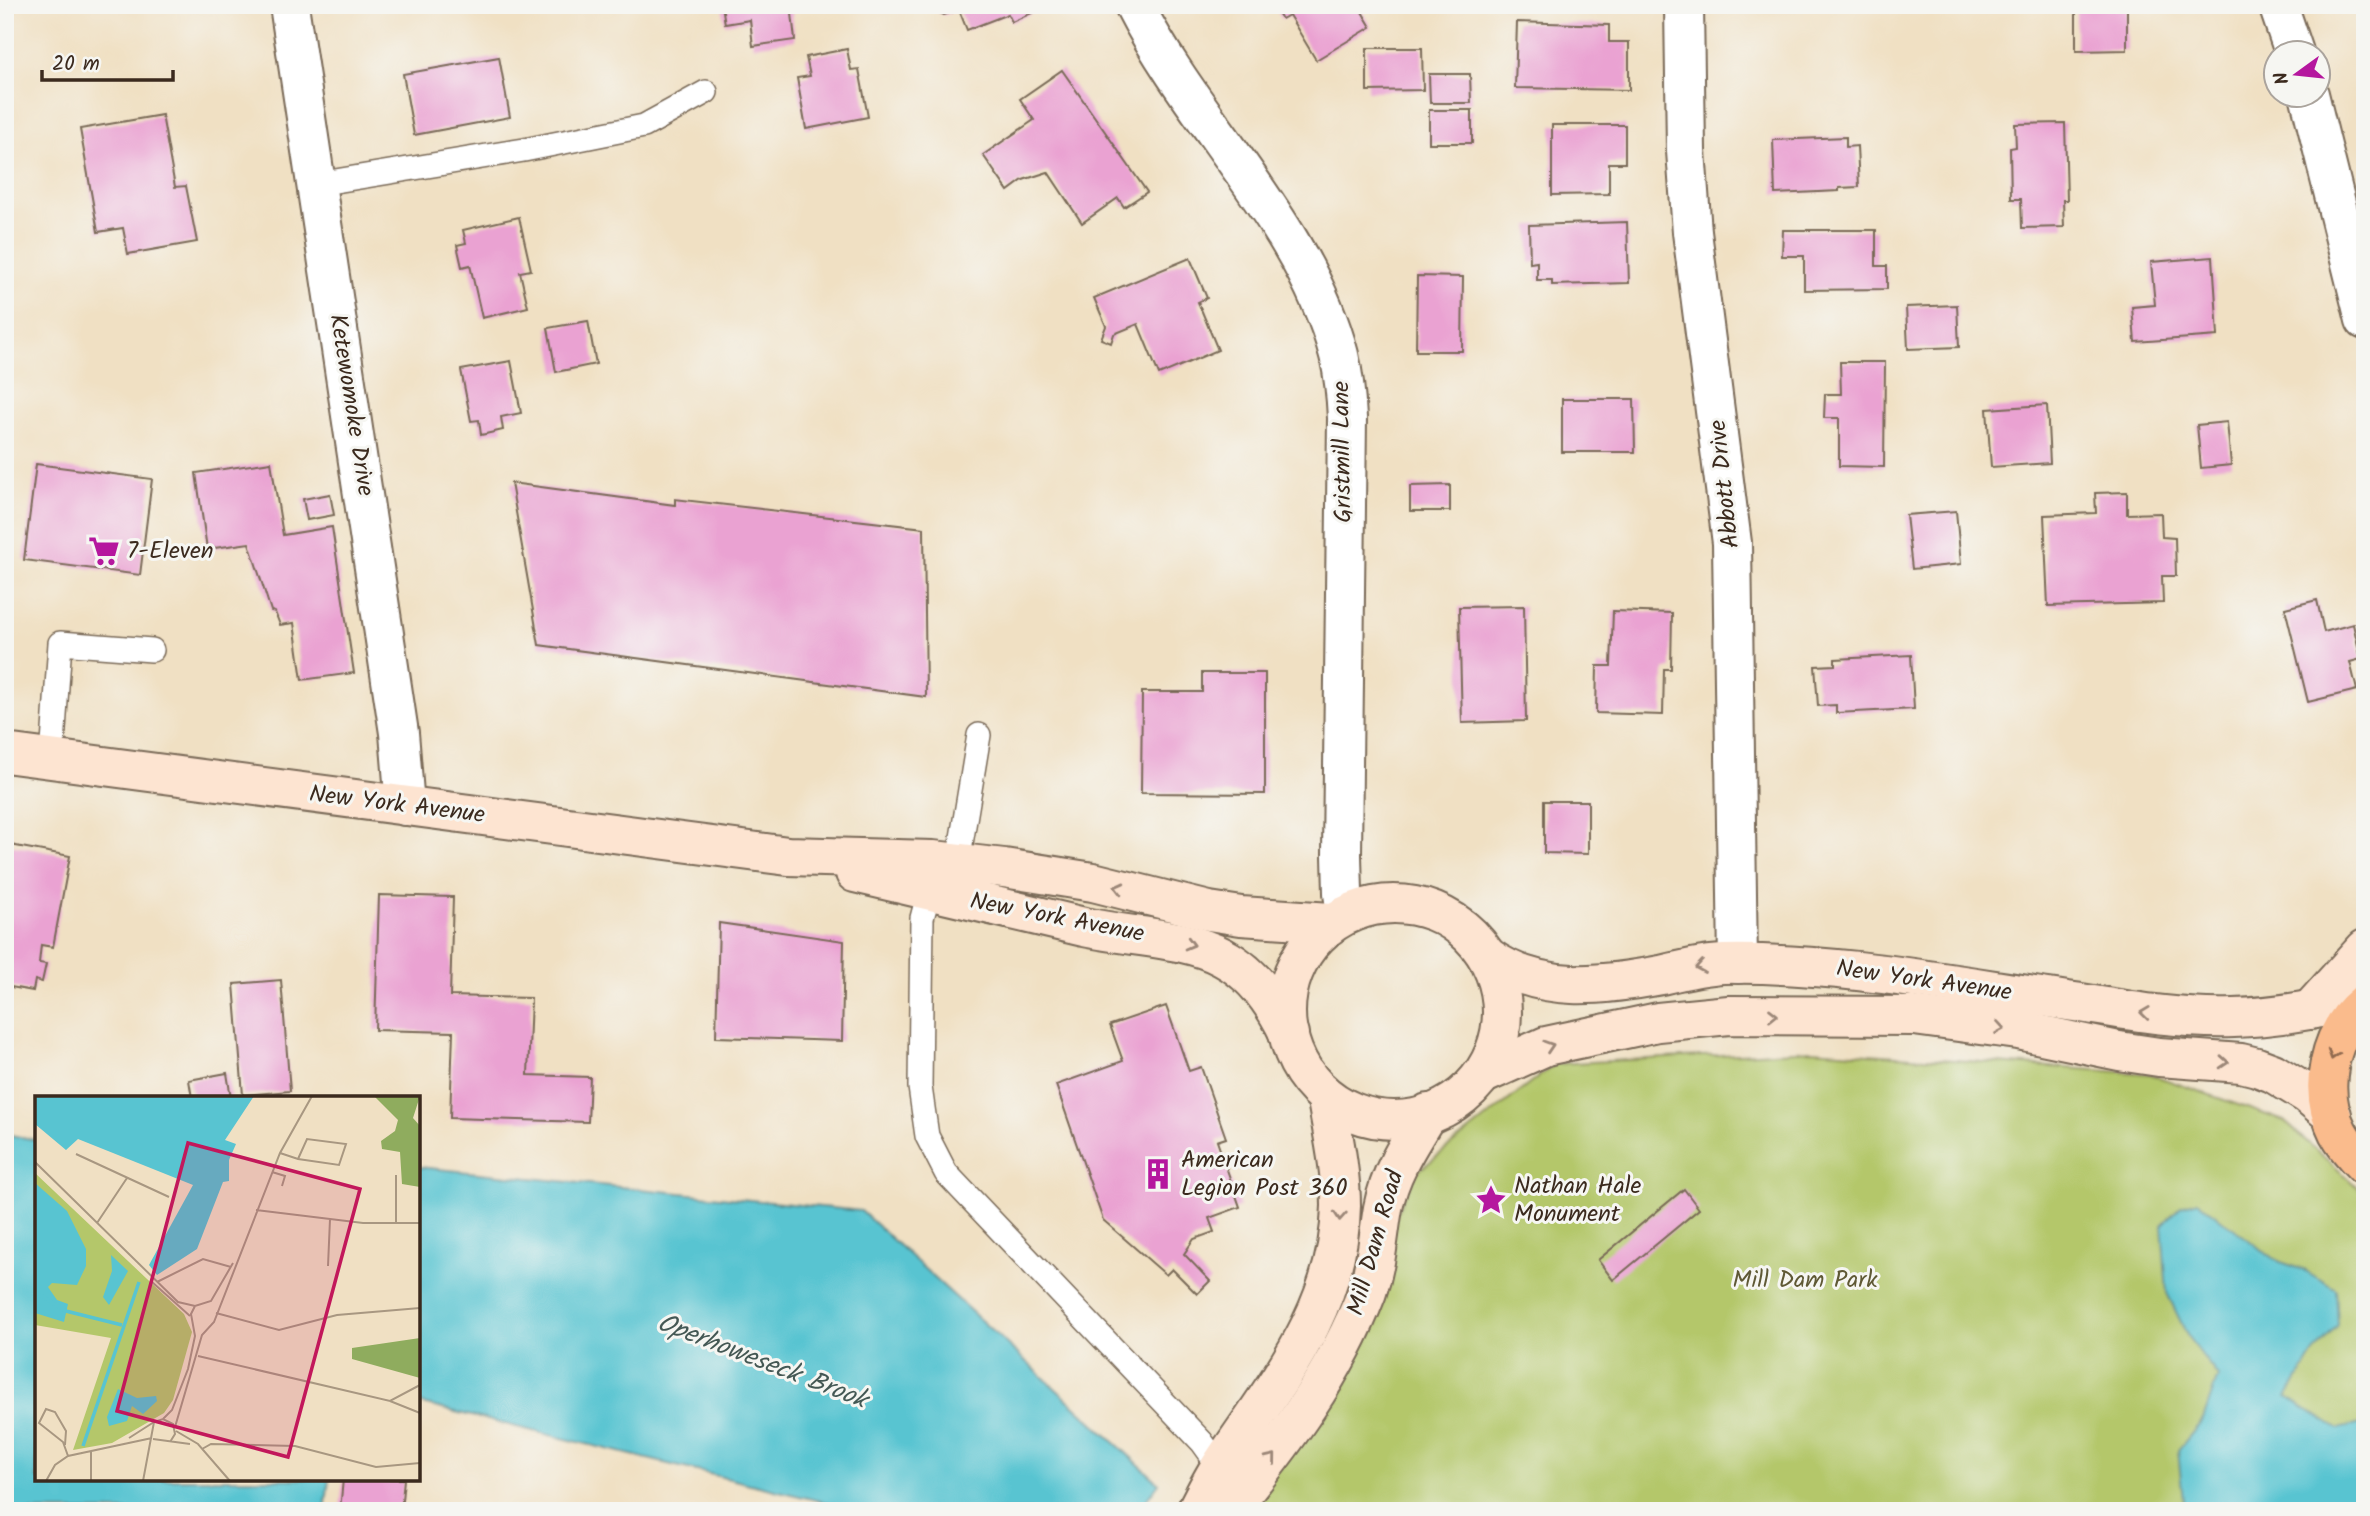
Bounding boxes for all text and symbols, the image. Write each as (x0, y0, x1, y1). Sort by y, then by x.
scale bar (42, 38, 173, 82)
north arrow (2262, 38, 2332, 108)
text: 20 m (52, 48, 100, 81)
text: N (2266, 68, 2299, 88)
street label: Ketewomoke Drive (317, 311, 385, 499)
street label: Gristmill Lane (1322, 380, 1364, 523)
street label: Abbott Drive (1699, 418, 1751, 550)
place label: 7-Eleven (127, 532, 214, 571)
supermarket icon: 7-Eleven (87, 534, 121, 568)
street label: New York Avenue (307, 775, 487, 835)
street label: New York Avenue (966, 882, 1148, 954)
one-way arrow (1113, 882, 1125, 897)
one-way arrow (1183, 936, 1195, 950)
street label: New York Avenue (1834, 949, 2015, 1013)
one-way arrow (1694, 959, 1706, 974)
one-way arrow (2139, 1006, 2151, 1021)
one-way arrow (1768, 1007, 1779, 1023)
one-way arrow (1994, 1020, 2006, 1035)
one-way arrow (1542, 1040, 1554, 1054)
one-way arrow (2326, 1048, 2341, 1060)
one-way arrow (2219, 1054, 2230, 1069)
inset map (35, 1096, 420, 1481)
place label: American Legion Post 360 (1181, 1141, 1347, 1208)
building icon: American Legion Post 360 (1141, 1157, 1175, 1191)
street label: Mill Dam Road (1337, 1165, 1416, 1320)
place label: Nathan Hale Monument (1514, 1167, 1642, 1234)
place icon: Nathan Hale Monument (1474, 1183, 1508, 1217)
one-way arrow (1333, 1211, 1348, 1222)
park label: Mill Dam Park (1733, 1261, 1878, 1300)
water label: Operhoweseck Brook (651, 1303, 876, 1423)
one-way arrow (1263, 1453, 1276, 1465)

